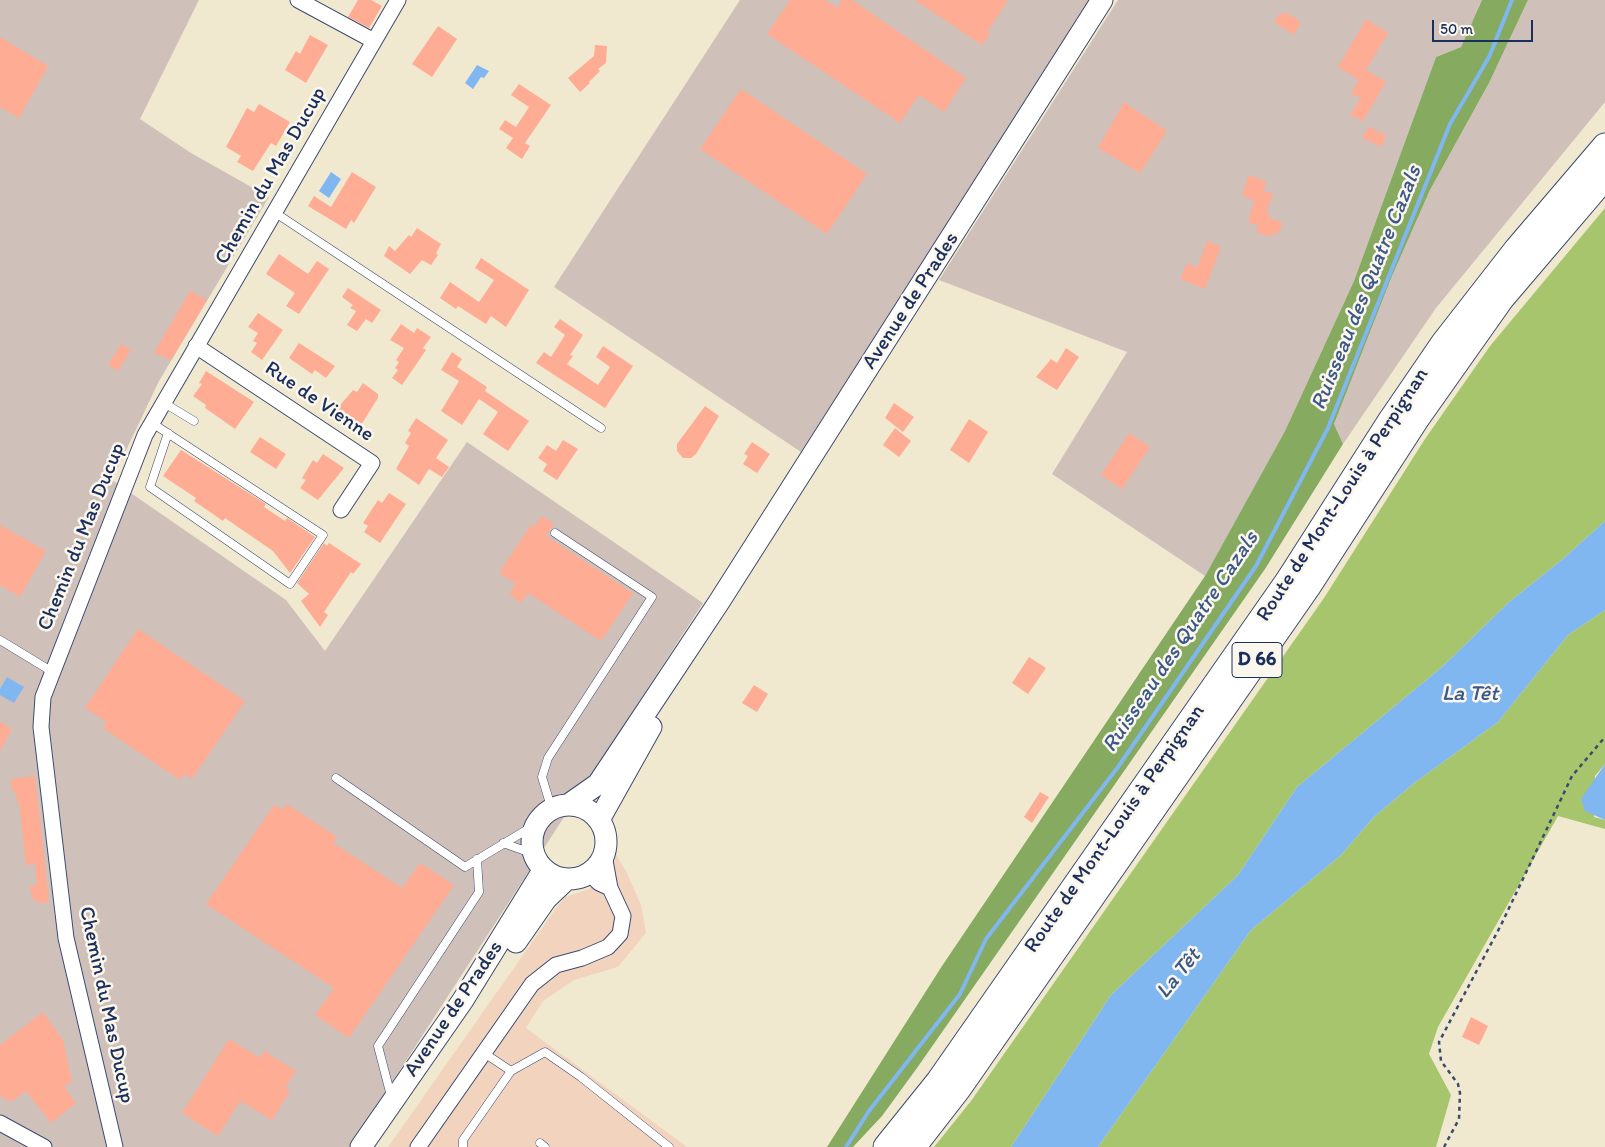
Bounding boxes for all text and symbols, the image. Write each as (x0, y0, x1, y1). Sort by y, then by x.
scale bar (1435, 10, 1536, 42)
text: 50 m (1440, 20, 1473, 38)
street label: Chemin du Mas Ducup (210, 83, 332, 269)
water label: Ruisseau des Quatre Cazals (1306, 162, 1428, 414)
street label: Avenue de Prades (857, 228, 965, 374)
street label: Rue de Vienne (260, 356, 378, 448)
street label: Route de Mont-Louis à Perpignan (1251, 363, 1435, 627)
street label: Chemin du Mas Ducup (33, 439, 131, 635)
water label: Ruisseau des Quatre Cazals (1097, 527, 1265, 757)
road number: D 66 (1232, 642, 1282, 678)
water label: La Têt (1442, 681, 1498, 707)
street label: Route de Mont-Louis à Perpignan (1019, 700, 1211, 958)
street label: Chemin du Mas Ducup (73, 904, 139, 1106)
street label: Avenue de Prades (399, 936, 509, 1082)
water label: La Têt (1151, 944, 1207, 1004)

